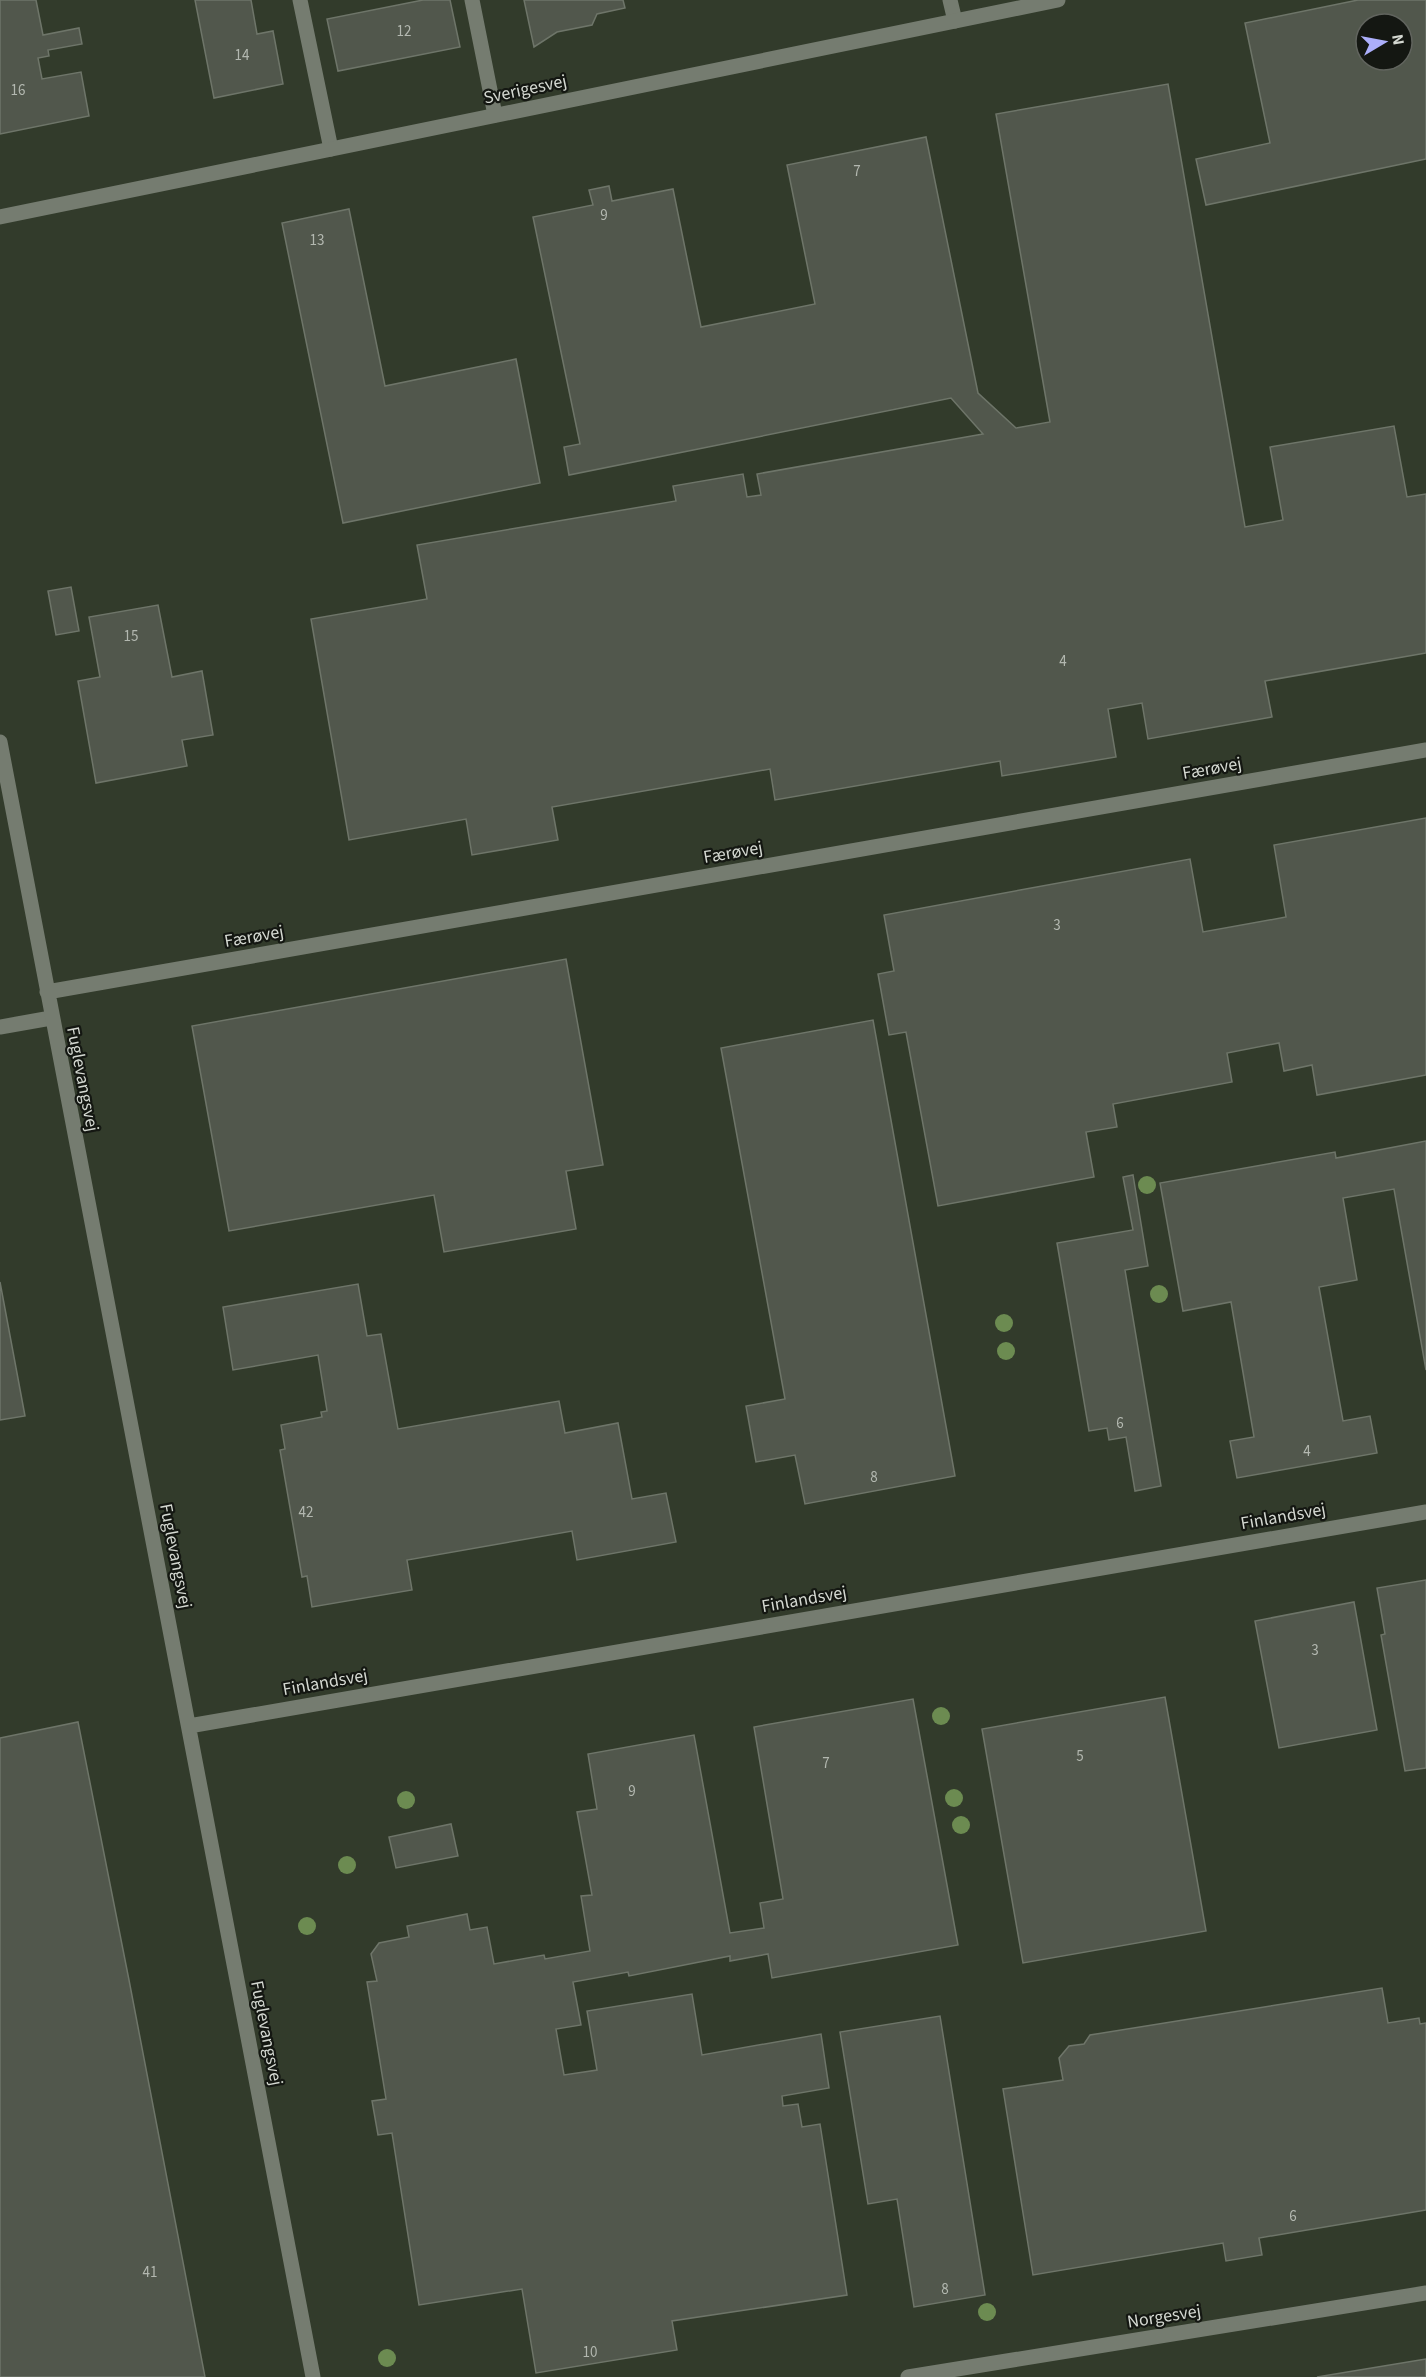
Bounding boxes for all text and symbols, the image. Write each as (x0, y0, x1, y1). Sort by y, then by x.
north arrow (1354, 12, 1414, 72)
house number: 12 (397, 21, 411, 42)
text: N (1386, 32, 1410, 47)
house number: 14 (235, 45, 250, 66)
street label: Sverigesvej (481, 68, 569, 111)
house number: 16 (11, 80, 25, 101)
house number: 7 (853, 161, 861, 182)
house number: 9 (600, 205, 608, 226)
house number: 13 (310, 230, 324, 251)
house number: 15 (124, 626, 138, 647)
house number: 4 (1059, 651, 1067, 672)
street label: Færøvej (1180, 751, 1244, 786)
street label: Færøvej (701, 835, 765, 870)
house number: 3 (1053, 915, 1061, 936)
street label: Færøvej (222, 919, 286, 954)
street label: Fuglevangsvej (60, 1024, 105, 1134)
house number: 6 (1116, 1413, 1124, 1434)
house number: 4 (1303, 1441, 1311, 1462)
house number: 8 (870, 1467, 878, 1488)
street label: Finlandsvej (1239, 1497, 1328, 1536)
street label: Fuglevangsvej (153, 1501, 198, 1611)
house number: 42 (299, 1502, 313, 1523)
street label: Finlandsvej (760, 1580, 849, 1619)
house number: 3 (1311, 1640, 1319, 1661)
street label: Finlandsvej (281, 1663, 370, 1702)
house number: 5 (1076, 1746, 1084, 1767)
house number: 7 (822, 1753, 830, 1774)
house number: 9 (628, 1781, 636, 1802)
street label: Fuglevangsvej (244, 1978, 289, 2088)
house number: 6 (1289, 2206, 1297, 2227)
house number: 41 (143, 2262, 157, 2283)
house number: 8 (941, 2279, 949, 2300)
street label: Norgesvej (1125, 2298, 1203, 2335)
house number: 10 (583, 2342, 597, 2363)

